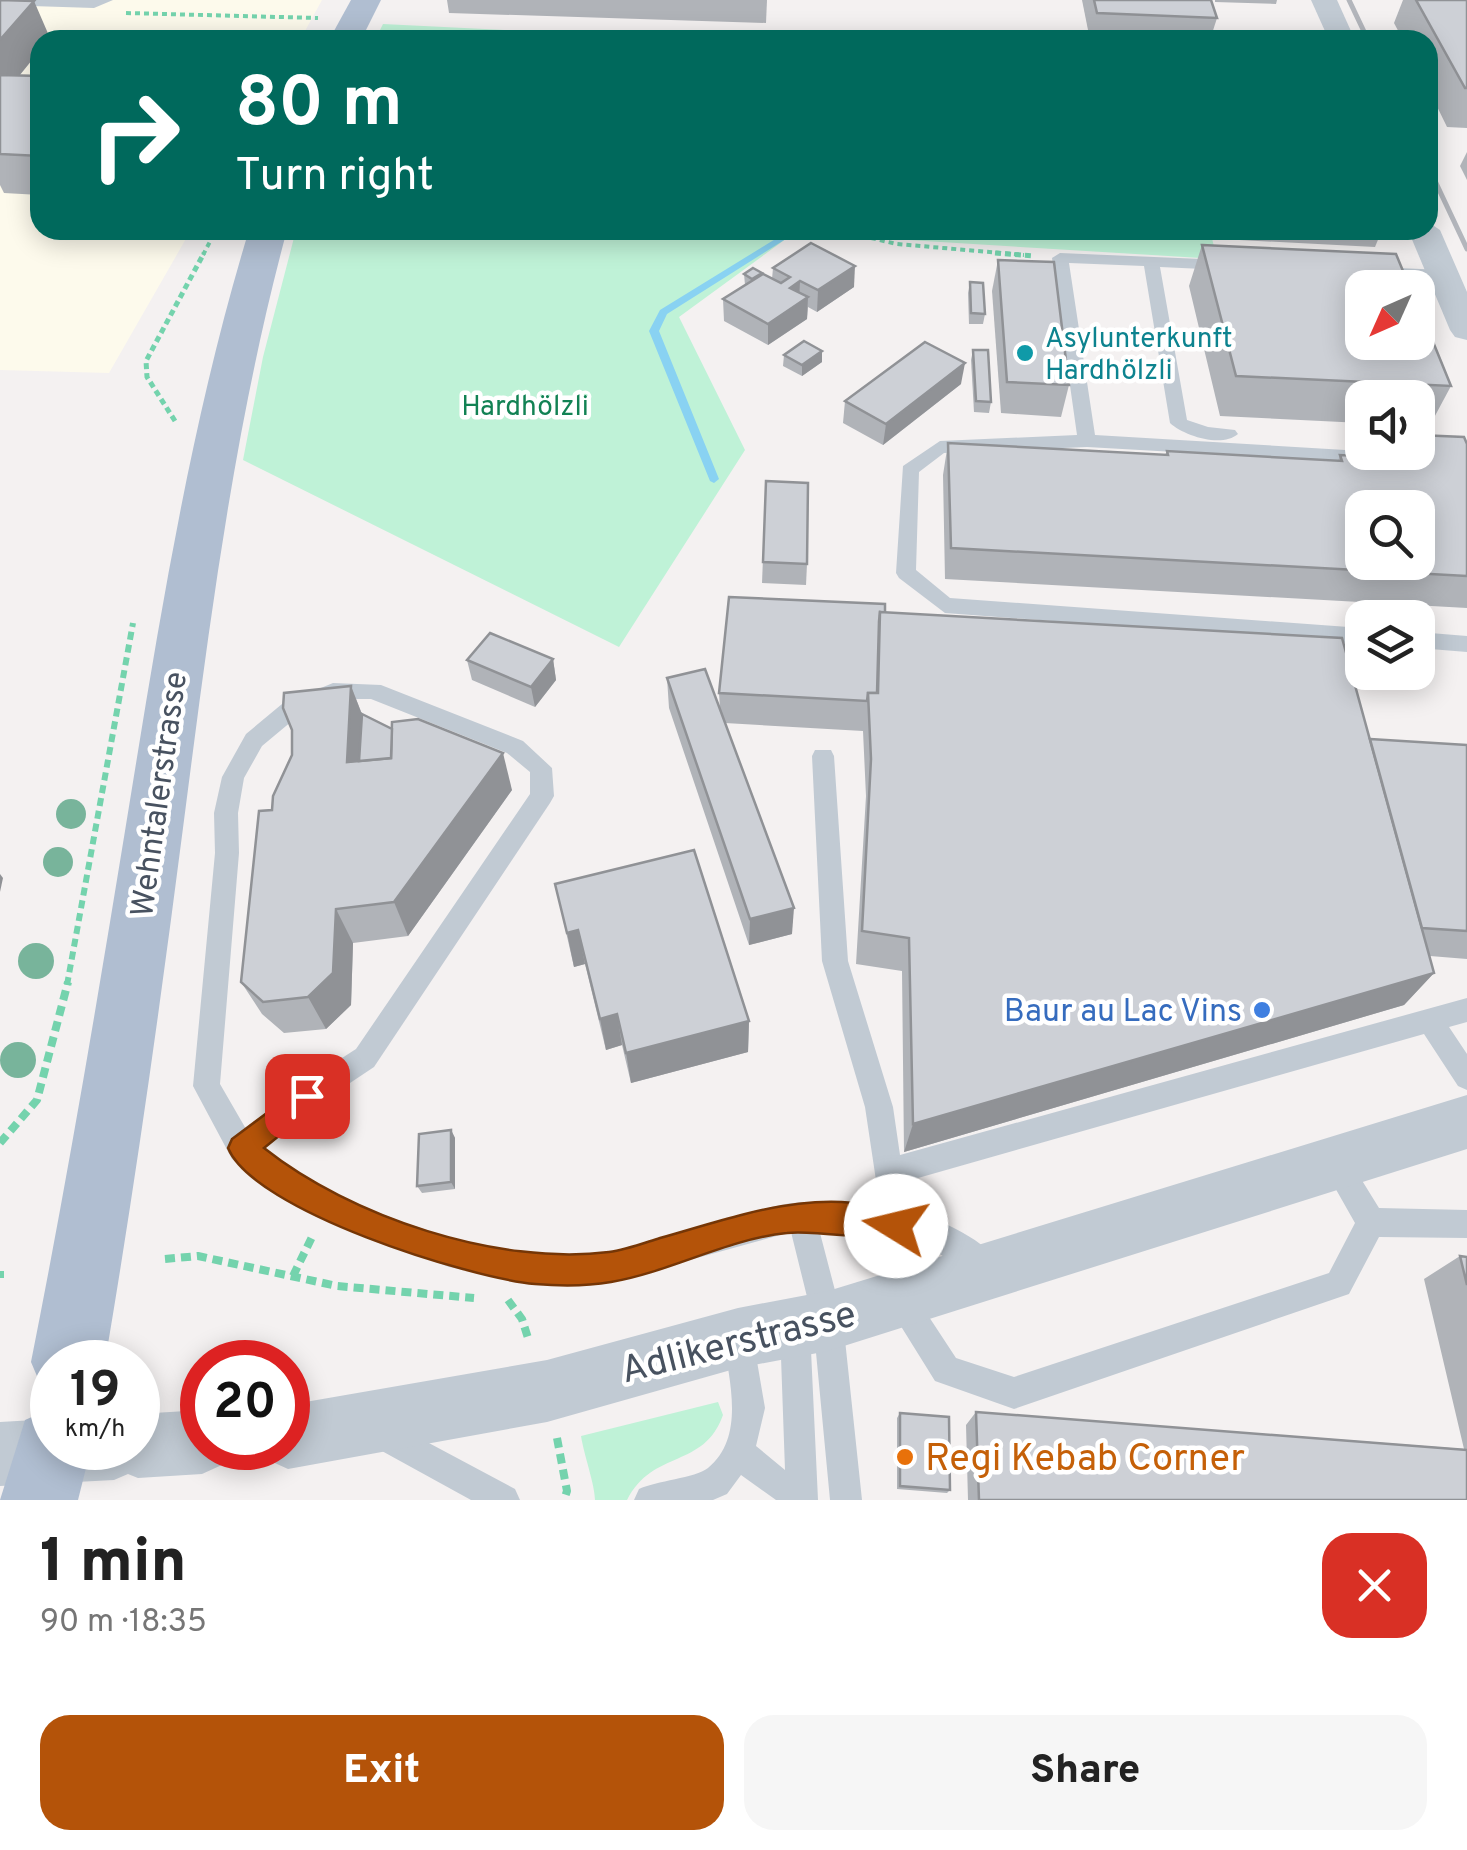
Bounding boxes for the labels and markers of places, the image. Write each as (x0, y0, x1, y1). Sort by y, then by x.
place label: Asylunterkunft Hardhölzli (1045, 322, 1233, 390)
marker: Asylunterkunft Hardhölzli (1014, 342, 1036, 364)
place label: Baur au Lac Vins (1004, 993, 1242, 1033)
marker: Baur au Lac Vins (1251, 999, 1273, 1021)
pin (265, 1054, 350, 1139)
place label: Regi Kebab Corner (925, 1436, 1245, 1485)
marker: Regi Kebab Corner (894, 1446, 916, 1468)

